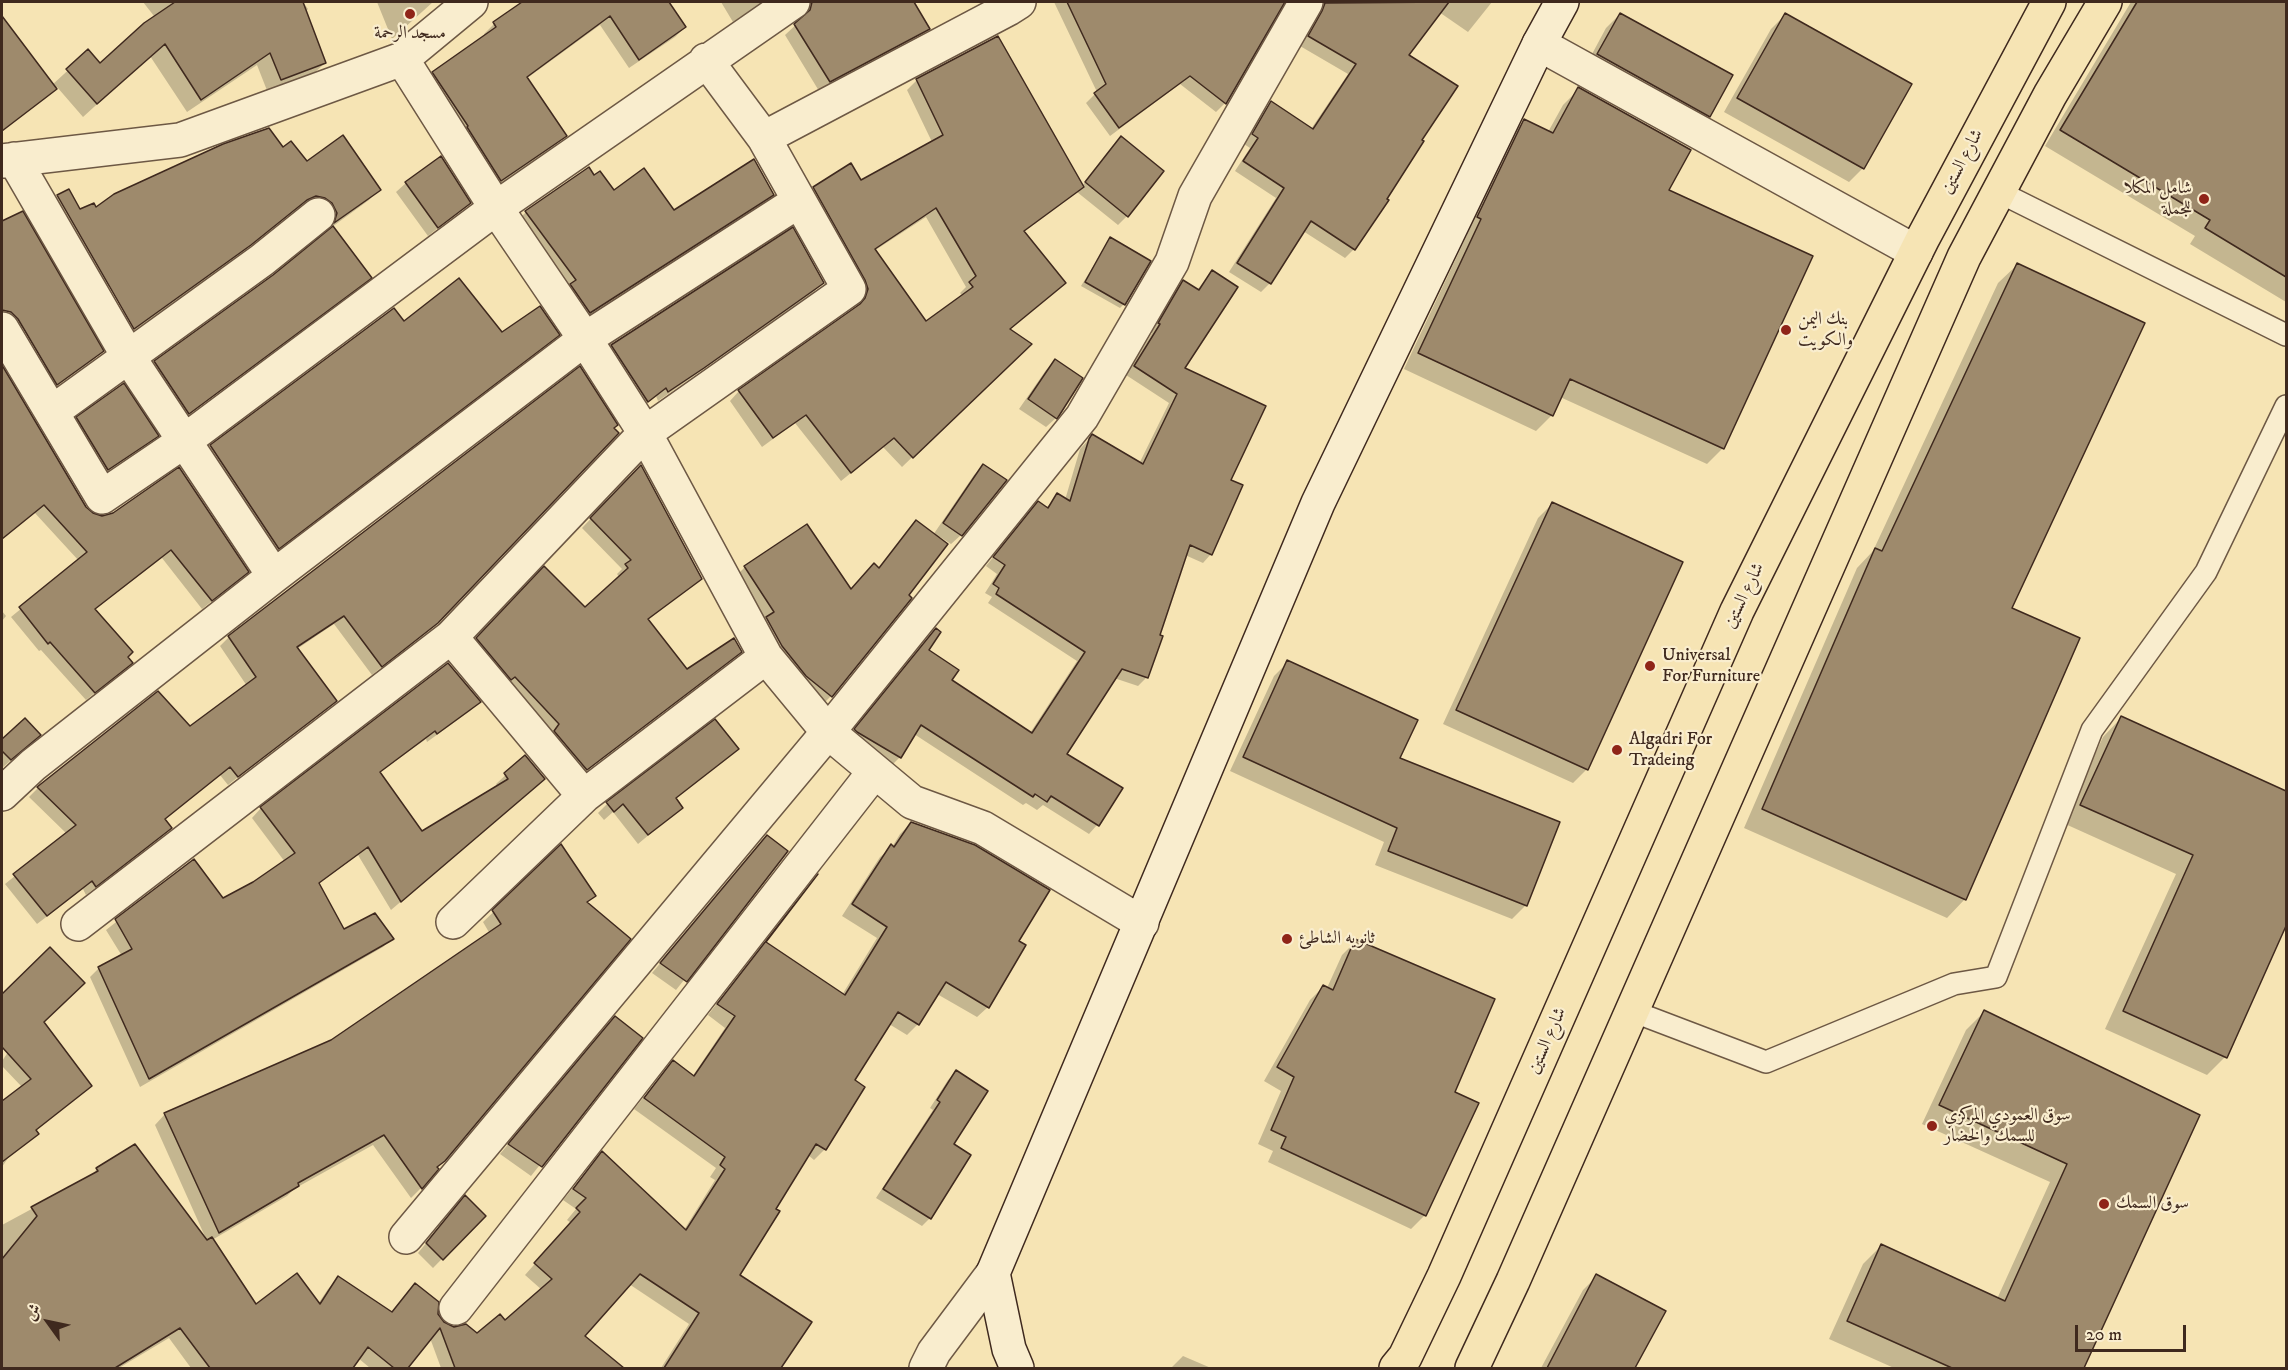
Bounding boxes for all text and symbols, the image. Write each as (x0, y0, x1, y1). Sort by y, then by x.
marker: مسجد الرحمة (403, 7, 417, 21)
place label: مسجد الرحمة (374, 23, 446, 45)
street label: شارع الستين (1937, 126, 1989, 198)
place label: شامل المكلا للجملة (2123, 178, 2192, 220)
marker: شامل المكلا للجملة (2197, 192, 2211, 206)
place label: بنك اليمن والكويت (1798, 309, 1853, 352)
marker: بنك اليمن والكويت (1779, 323, 1793, 337)
street label: شارع الستين (1720, 560, 1770, 632)
place label: Universal For Furniture (1662, 645, 1760, 688)
marker: Universal For Furniture (1643, 659, 1657, 673)
place label: Algadri For Tradeing (1629, 729, 1712, 771)
marker: Algadri For Tradeing (1610, 743, 1624, 757)
place label: ثانويه الشاطئ (1299, 928, 1375, 950)
marker: ثانويه الشاطئ (1280, 932, 1294, 946)
street label: شارع الستين (1524, 1004, 1572, 1078)
place label: سوق العمودي المركزي للسمك والخضار (1944, 1105, 2071, 1148)
marker: سوق العمودي المركزي للسمك والخضار (1925, 1119, 1939, 1133)
place label: سوق السمك (2116, 1193, 2189, 1215)
marker: سوق السمك (2097, 1197, 2111, 1211)
north arrow (18, 1292, 78, 1352)
text: ش (20, 1300, 46, 1324)
scale bar (2078, 1313, 2189, 1351)
text: 20 m (2086, 1324, 2122, 1346)

